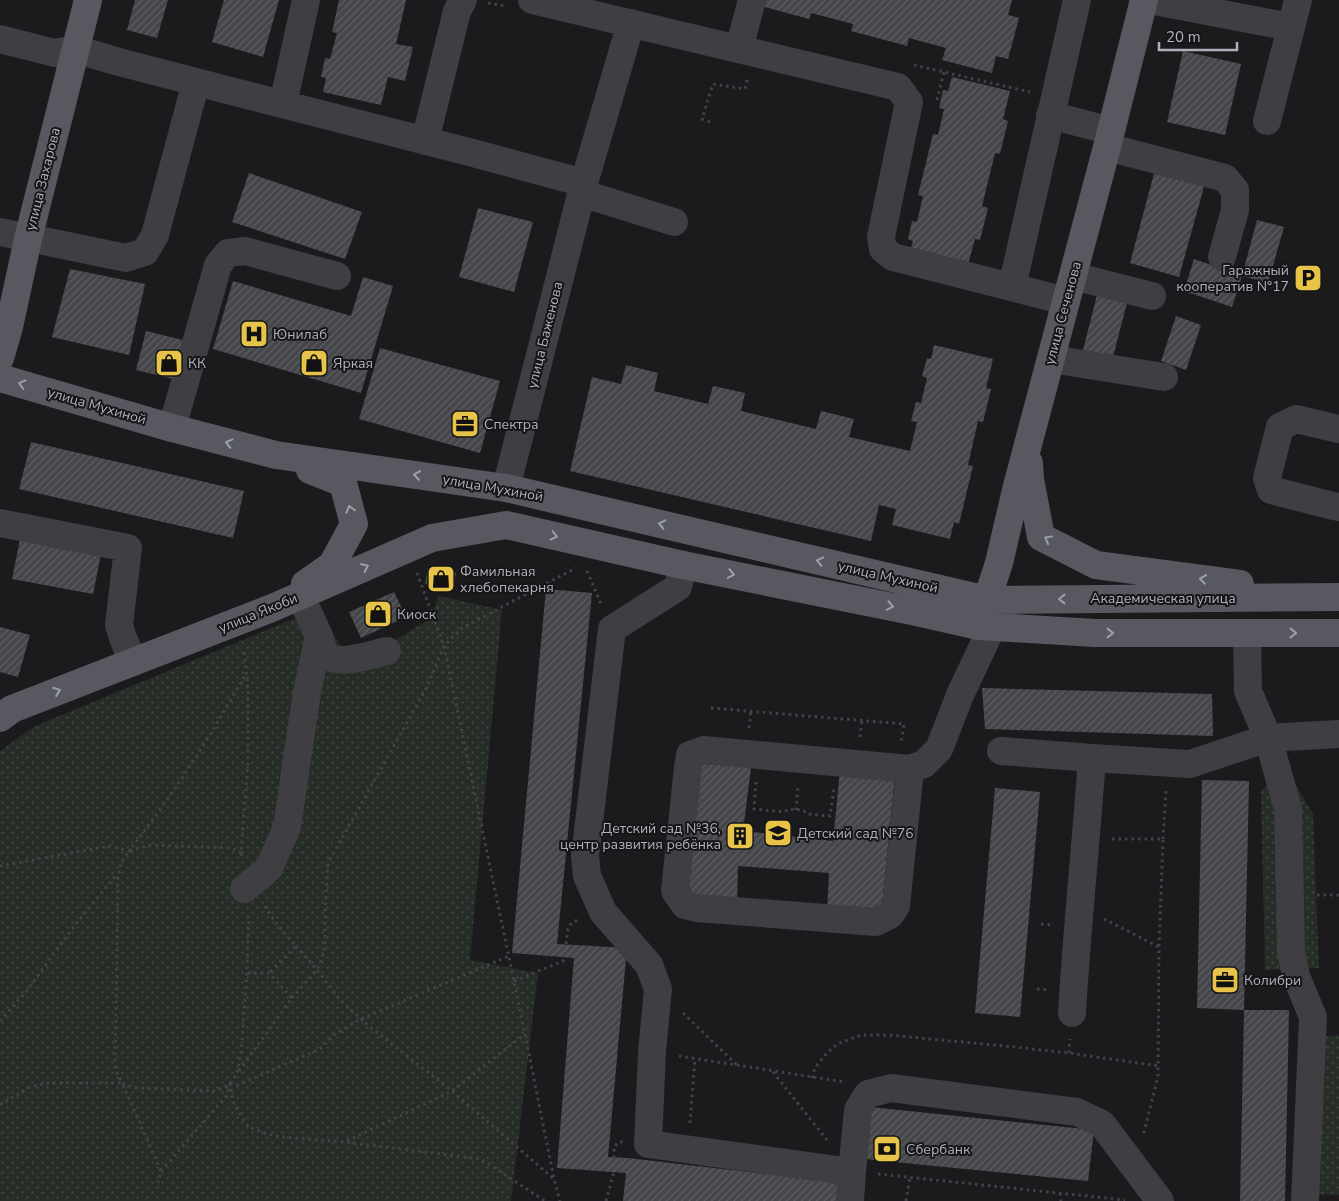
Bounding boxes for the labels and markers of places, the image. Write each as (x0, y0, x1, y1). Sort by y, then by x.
place label: Гаражный кооператив N°17 (1176, 261, 1289, 296)
parking icon: Гаражный кооператив N°17 (1293, 263, 1323, 293)
hospital icon: Юнилаб (239, 319, 269, 349)
place label: Юнилаб (273, 325, 327, 344)
shop icon: КК (154, 348, 184, 378)
shop icon: Яркая (299, 348, 329, 378)
place label: КК (188, 354, 206, 373)
place label: Яркая (333, 354, 373, 373)
office icon: Спектра (450, 409, 480, 439)
place label: Спектра (484, 415, 539, 434)
place label: Фамильная хлебопекарня (460, 562, 554, 597)
shop icon: Фамильная хлебопекарня (426, 564, 456, 594)
shop icon: Киоск (363, 599, 393, 629)
place label: Киоск (397, 605, 437, 624)
school or university icon: Детский сад №76 (763, 818, 793, 848)
place label: Детский сад №36, центр развития ребёнка (560, 819, 721, 854)
building icon: Детский сад №36, центр развития ребёнка (725, 821, 755, 851)
place label: Детский сад №76 (797, 824, 914, 843)
office icon: Колибри (1210, 965, 1240, 995)
place label: Колибри (1244, 971, 1301, 990)
bank icon: Сбербанк (872, 1134, 902, 1164)
place label: Сбербанк (906, 1140, 971, 1159)

